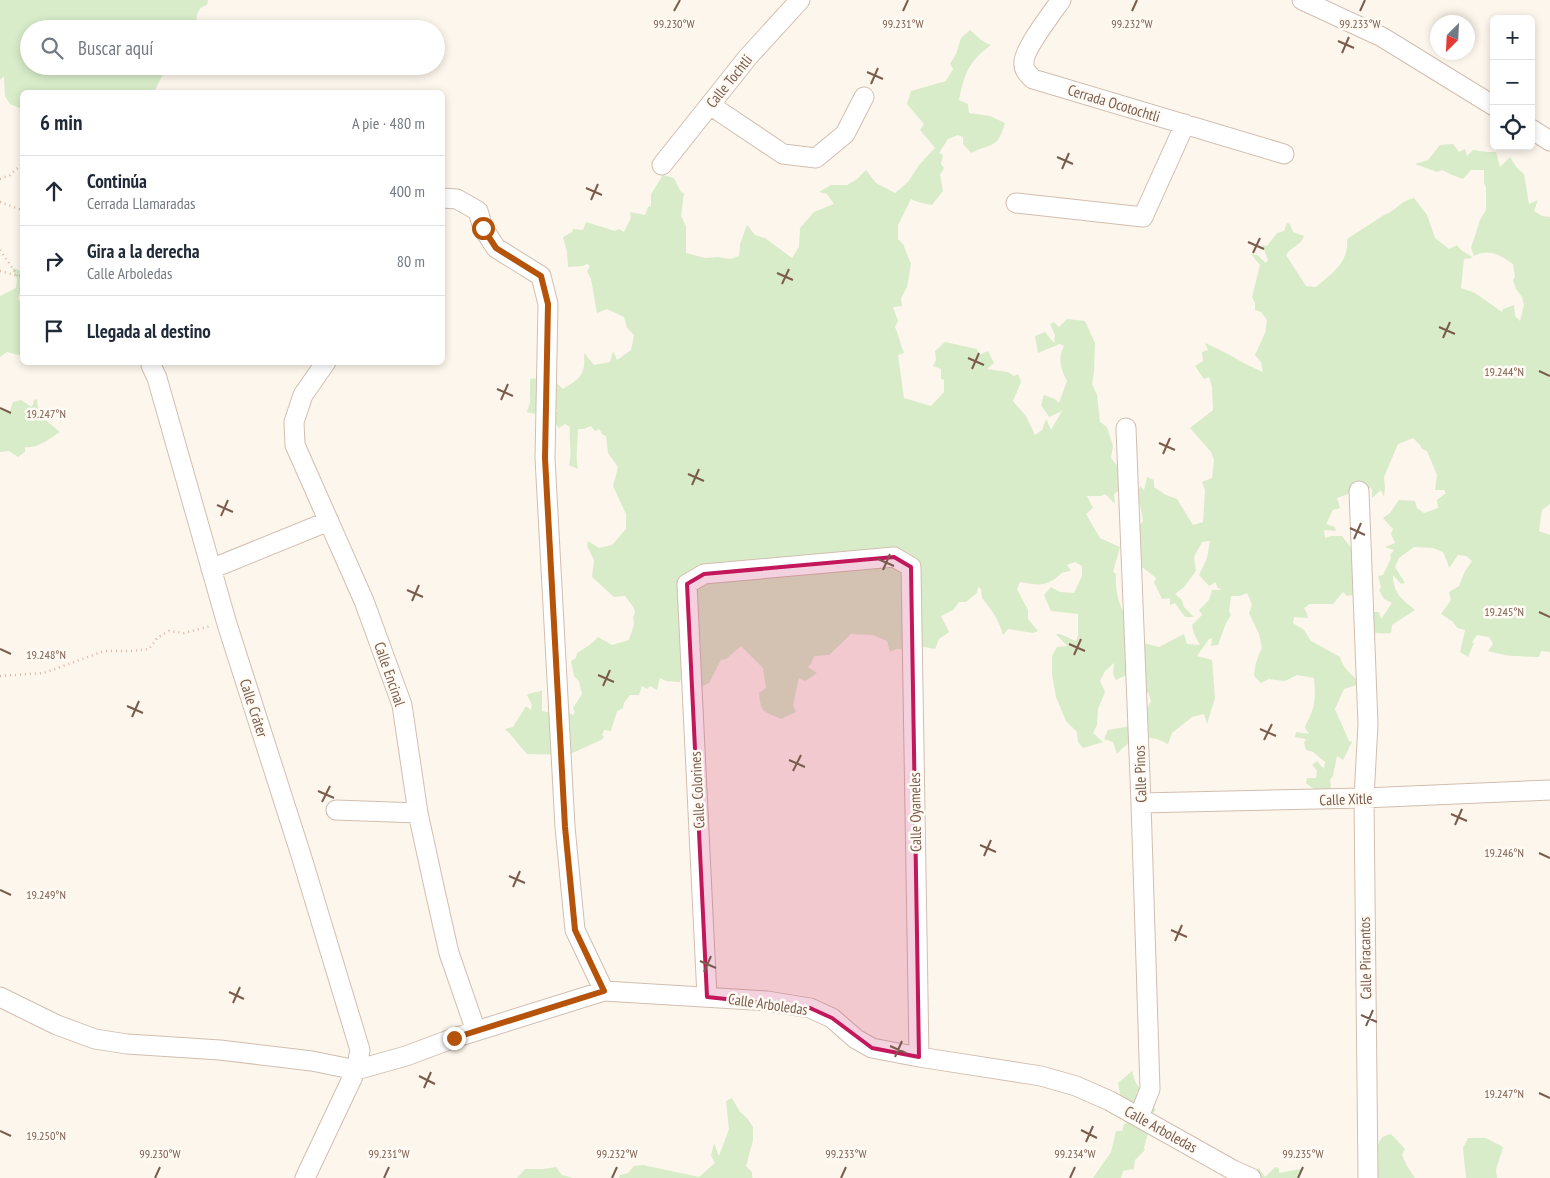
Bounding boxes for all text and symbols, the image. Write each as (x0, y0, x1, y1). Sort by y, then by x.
north arrow (1430, 15, 1475, 60)
map controls (1490, 15, 1535, 150)
button: + (1490, 15, 1535, 60)
text: 99.230°W (653, 16, 695, 31)
text: 99.231°W (882, 16, 924, 31)
text: 99.232°W (1111, 16, 1153, 31)
text: 99.233°W (1339, 16, 1381, 31)
search box (20, 20, 445, 75)
icon: search (38, 34, 66, 62)
text: Buscar aquí (78, 36, 153, 60)
street label: Calle Tochtli (702, 50, 756, 112)
button: − (1490, 60, 1535, 105)
street label: Cerrada Ocotochtli (1065, 80, 1163, 126)
button: locate (1490, 105, 1535, 150)
text: 6 min (40, 109, 82, 136)
text: A pie · 480 m (352, 113, 425, 133)
text: Continúa (87, 169, 147, 193)
icon: ahead (40, 177, 68, 205)
text: 400 m (390, 181, 425, 201)
text: Cerrada Llamaradas (87, 193, 195, 213)
route start (472, 217, 495, 240)
text: Gira a la derecha (87, 239, 200, 263)
icon: right (40, 247, 68, 275)
text: 80 m (397, 251, 425, 271)
text: Calle Arboledas (87, 263, 172, 283)
icon: arrive (40, 317, 68, 345)
text: Llegada al destino (87, 319, 211, 343)
text: 19.244°N (1484, 364, 1524, 379)
text: 19.247°N (26, 406, 66, 421)
text: 19.245°N (1484, 604, 1524, 619)
street label: Calle Encinal (370, 639, 410, 709)
text: 19.248°N (26, 647, 66, 662)
street label: Calle Cráter (236, 676, 273, 740)
street label: Calle Pinos (1130, 745, 1150, 803)
street label: Calle Colorines (685, 751, 709, 829)
street label: Calle Oyameles (905, 772, 925, 852)
street label: Calle Xitle (1319, 789, 1373, 809)
text: 19.246°N (1484, 845, 1524, 860)
text: 19.249°N (26, 887, 66, 902)
street label: Calle Piracantos (1355, 917, 1375, 999)
street label: Calle Arboledas (727, 989, 809, 1019)
route end (443, 1027, 466, 1050)
text: 19.247°N (1484, 1086, 1524, 1101)
street label: Calle Arboledas (1121, 1101, 1201, 1157)
text: 19.250°N (26, 1128, 66, 1143)
text: 99.230°W (139, 1146, 181, 1161)
text: 99.231°W (368, 1146, 410, 1161)
text: 99.232°W (596, 1146, 638, 1161)
text: 99.233°W (825, 1146, 867, 1161)
text: 99.234°W (1054, 1146, 1096, 1161)
text: 99.235°W (1282, 1146, 1324, 1161)

